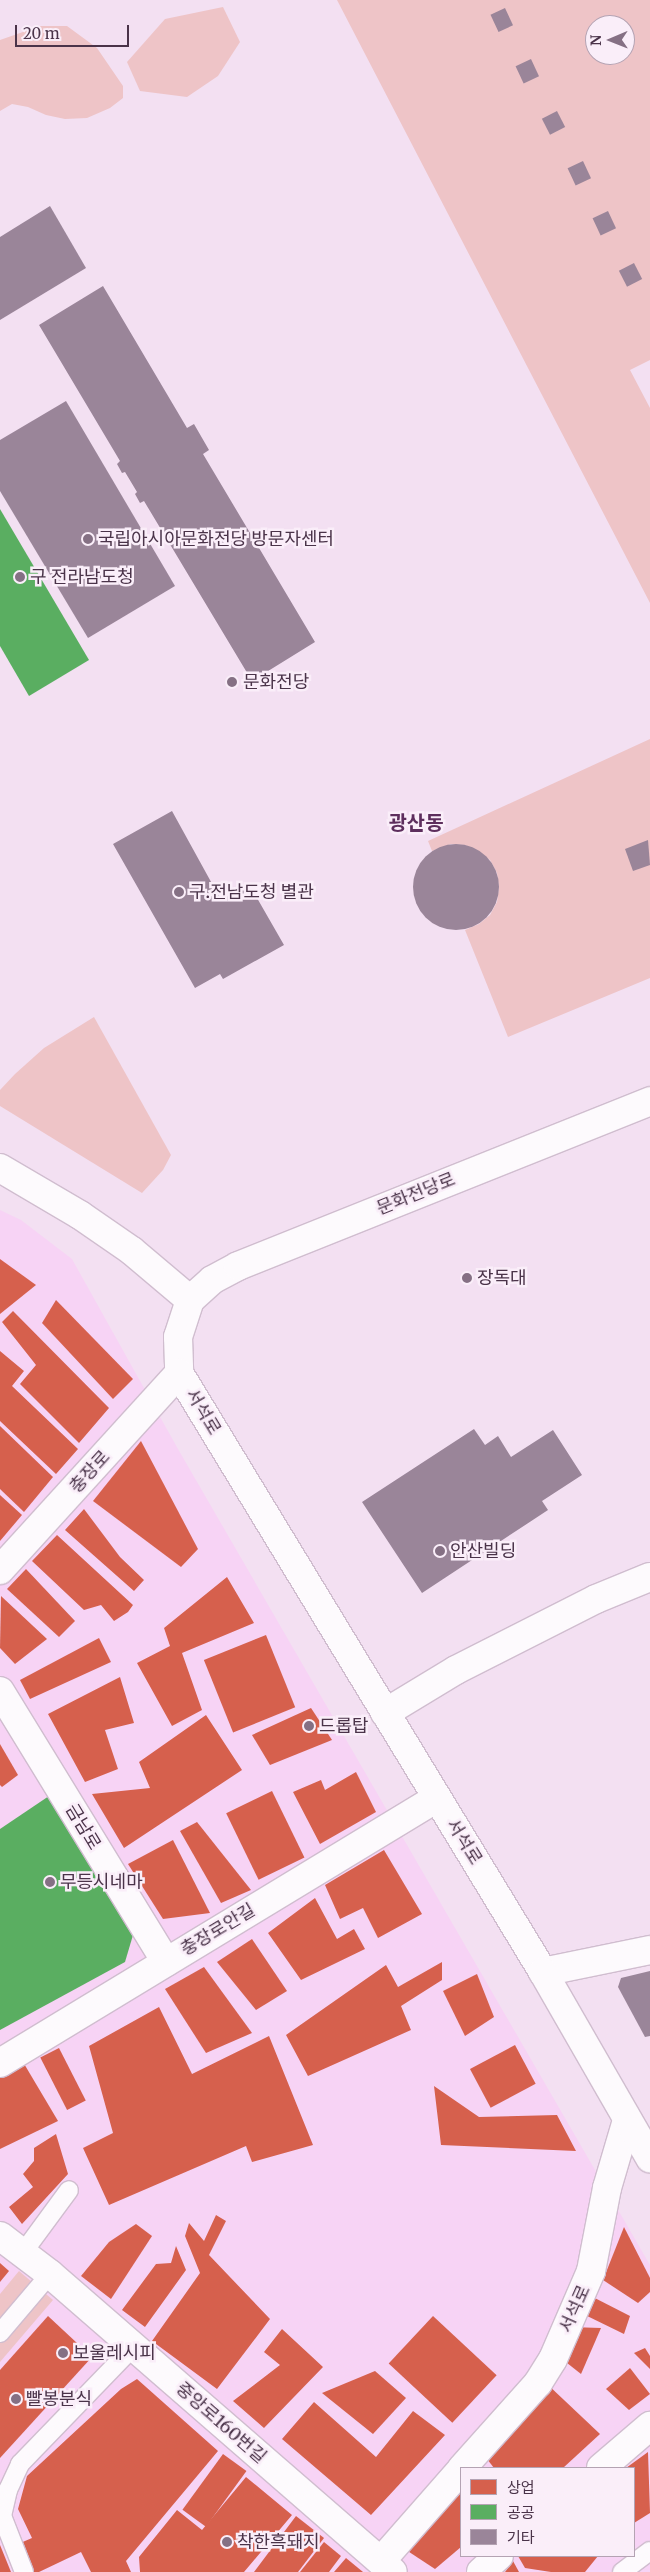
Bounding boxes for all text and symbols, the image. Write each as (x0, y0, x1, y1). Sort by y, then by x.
scale bar (18, 15, 131, 47)
north arrow (585, 15, 635, 65)
text: 20 m (23, 24, 60, 43)
text: N (587, 35, 605, 46)
place label: 국립아시아문화전당 방문자센터 (98, 528, 334, 550)
marker: 국립아시아문화전당 방문자센터 (82, 533, 94, 545)
place label: 구 전라남도청 (30, 566, 134, 588)
marker: 구 전라남도청 (14, 571, 26, 583)
place label: 문화전당 (243, 671, 309, 693)
marker: 문화전당 (225, 675, 239, 689)
district label: 광산동 (388, 810, 444, 834)
place label: 구.전남도청 별관 (189, 881, 314, 903)
marker: 구.전남도청 별관 (173, 886, 185, 898)
street label: 문화전당로 (374, 1168, 458, 1220)
place label: 장독대 (477, 1267, 527, 1289)
marker: 장독대 (461, 1272, 473, 1284)
street label: 서석로 (181, 1385, 225, 1439)
street label: 충장로 (65, 1446, 115, 1498)
place label: 안산빌딩 (450, 1540, 516, 1562)
marker: 안산빌딩 (434, 1545, 446, 1557)
place label: 드롭탑 (319, 1715, 369, 1737)
marker: 드롭탑 (303, 1720, 315, 1732)
street label: 금남로 (61, 1800, 105, 1854)
street label: 서석로 (442, 1815, 486, 1869)
place label: 무등시네마 (60, 1871, 143, 1893)
marker: 무등시네마 (44, 1876, 56, 1888)
street label: 충장로안길 (177, 1899, 259, 1961)
street label: 서석로 (555, 2282, 595, 2336)
place label: 보울레시피 (73, 2342, 156, 2364)
marker: 보울레시피 (57, 2347, 69, 2359)
street label: 중앙로160번길 (171, 2378, 271, 2468)
place label: 빨봉분식 (26, 2388, 92, 2410)
marker: 빨봉분식 (10, 2393, 22, 2405)
legend (460, 2467, 635, 2557)
text: 상업 (507, 2478, 535, 2497)
text: 공공 (507, 2503, 535, 2522)
text: 기타 (507, 2528, 535, 2547)
place label: 착한흑돼지 (237, 2531, 320, 2553)
marker: 착한흑돼지 (221, 2536, 233, 2548)

